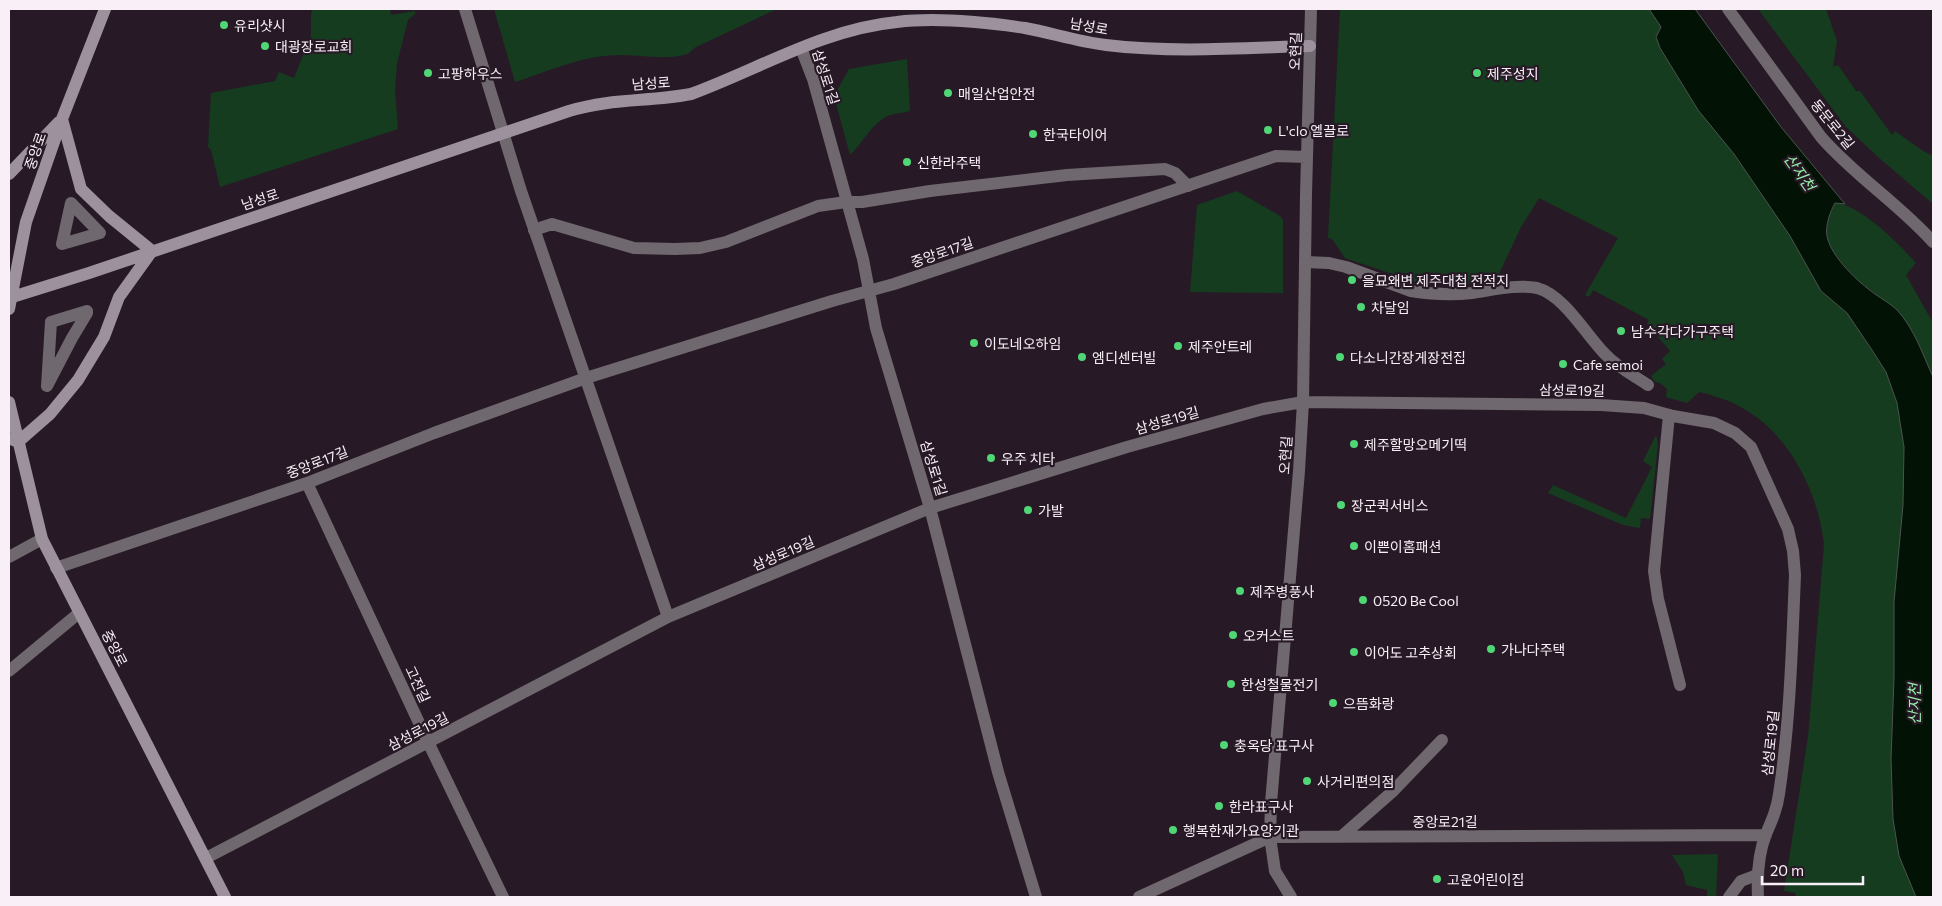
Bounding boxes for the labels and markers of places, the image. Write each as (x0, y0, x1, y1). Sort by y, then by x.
place label: 유리샷시 (234, 17, 286, 34)
marker: 유리샷시 (218, 19, 230, 31)
place label: 대광장로교회 (275, 38, 352, 55)
marker: 대광장로교회 (259, 40, 271, 52)
place label: 고팡하우스 (438, 65, 503, 82)
place label: 제주성지 (1487, 65, 1539, 82)
marker: 고팡하우스 (422, 67, 434, 79)
marker: 제주성지 (1471, 67, 1483, 79)
place label: 매일산업안전 (958, 85, 1035, 102)
marker: 매일산업안전 (942, 87, 954, 99)
place label: L'clo 엘끌로 (1278, 122, 1349, 139)
marker: L'clo 엘끌로 (1262, 124, 1274, 136)
place label: 한국타이어 (1043, 126, 1107, 143)
marker: 한국타이어 (1027, 128, 1039, 140)
place label: 신한라주택 (917, 154, 981, 171)
marker: 신한라주택 (901, 156, 913, 168)
place label: 을묘왜변 제주대첩 전적지 (1362, 272, 1509, 289)
marker: 을묘왜변 제주대첩 전적지 (1346, 274, 1358, 286)
place label: 차달임 (1371, 299, 1410, 316)
marker: 차달임 (1355, 301, 1367, 313)
place label: 남수각다가구주택 (1631, 323, 1734, 340)
marker: 남수각다가구주택 (1615, 325, 1627, 337)
place label: 이도네오하임 (984, 335, 1061, 352)
marker: 이도네오하임 (968, 337, 980, 349)
place label: 제주안트레 (1188, 338, 1252, 355)
marker: 제주안트레 (1172, 340, 1184, 352)
place label: 엠디센터빌 (1092, 349, 1156, 366)
place label: 다소니간장게장전집 (1350, 349, 1466, 366)
marker: 엠디센터빌 (1076, 351, 1088, 363)
marker: 다소니간장게장전집 (1334, 351, 1346, 363)
place label: Cafe semoi (1573, 356, 1643, 373)
marker: Cafe semoi (1557, 358, 1569, 370)
place label: 제주할망오메기떡 (1364, 436, 1467, 453)
marker: 제주할망오메기떡 (1348, 438, 1360, 450)
place label: 우주 치타 (1001, 450, 1055, 467)
marker: 우주 치타 (985, 452, 997, 464)
place label: 장군퀵서비스 (1351, 497, 1428, 514)
marker: 장군퀵서비스 (1335, 499, 1347, 511)
place label: 가발 (1038, 502, 1064, 519)
marker: 가발 (1022, 504, 1034, 516)
place label: 이쁜이홈패션 (1364, 538, 1441, 555)
marker: 이쁜이홈패션 (1348, 540, 1360, 552)
place label: 제주병풍사 (1250, 583, 1315, 600)
marker: 제주병풍사 (1234, 585, 1246, 597)
place label: 0520 Be Cool (1373, 592, 1459, 609)
marker: 0520 Be Cool (1357, 594, 1369, 606)
place label: 오커스트 (1243, 627, 1295, 644)
marker: 오커스트 (1227, 629, 1239, 641)
place label: 가나다주택 (1501, 641, 1565, 658)
marker: 가나다주택 (1485, 643, 1497, 655)
place label: 이어도 고추상회 (1364, 644, 1457, 661)
marker: 이어도 고추상회 (1348, 646, 1360, 658)
place label: 한성철물전기 (1241, 676, 1318, 693)
marker: 한성철물전기 (1225, 678, 1237, 690)
place label: 으뜸화랑 (1343, 695, 1395, 712)
marker: 으뜸화랑 (1327, 697, 1339, 709)
place label: 충옥당 표구사 (1234, 737, 1314, 754)
marker: 충옥당 표구사 (1218, 739, 1230, 751)
place label: 사거리편의점 (1317, 773, 1394, 790)
marker: 사거리편의점 (1301, 775, 1313, 787)
place label: 한라표구사 (1229, 798, 1294, 815)
marker: 한라표구사 (1213, 800, 1225, 812)
place label: 행복한재가요양기관 (1183, 822, 1299, 839)
marker: 행복한재가요양기관 (1167, 824, 1179, 836)
place label: 고운어린이집 (1447, 871, 1524, 888)
marker: 고운어린이집 (1431, 873, 1443, 885)

